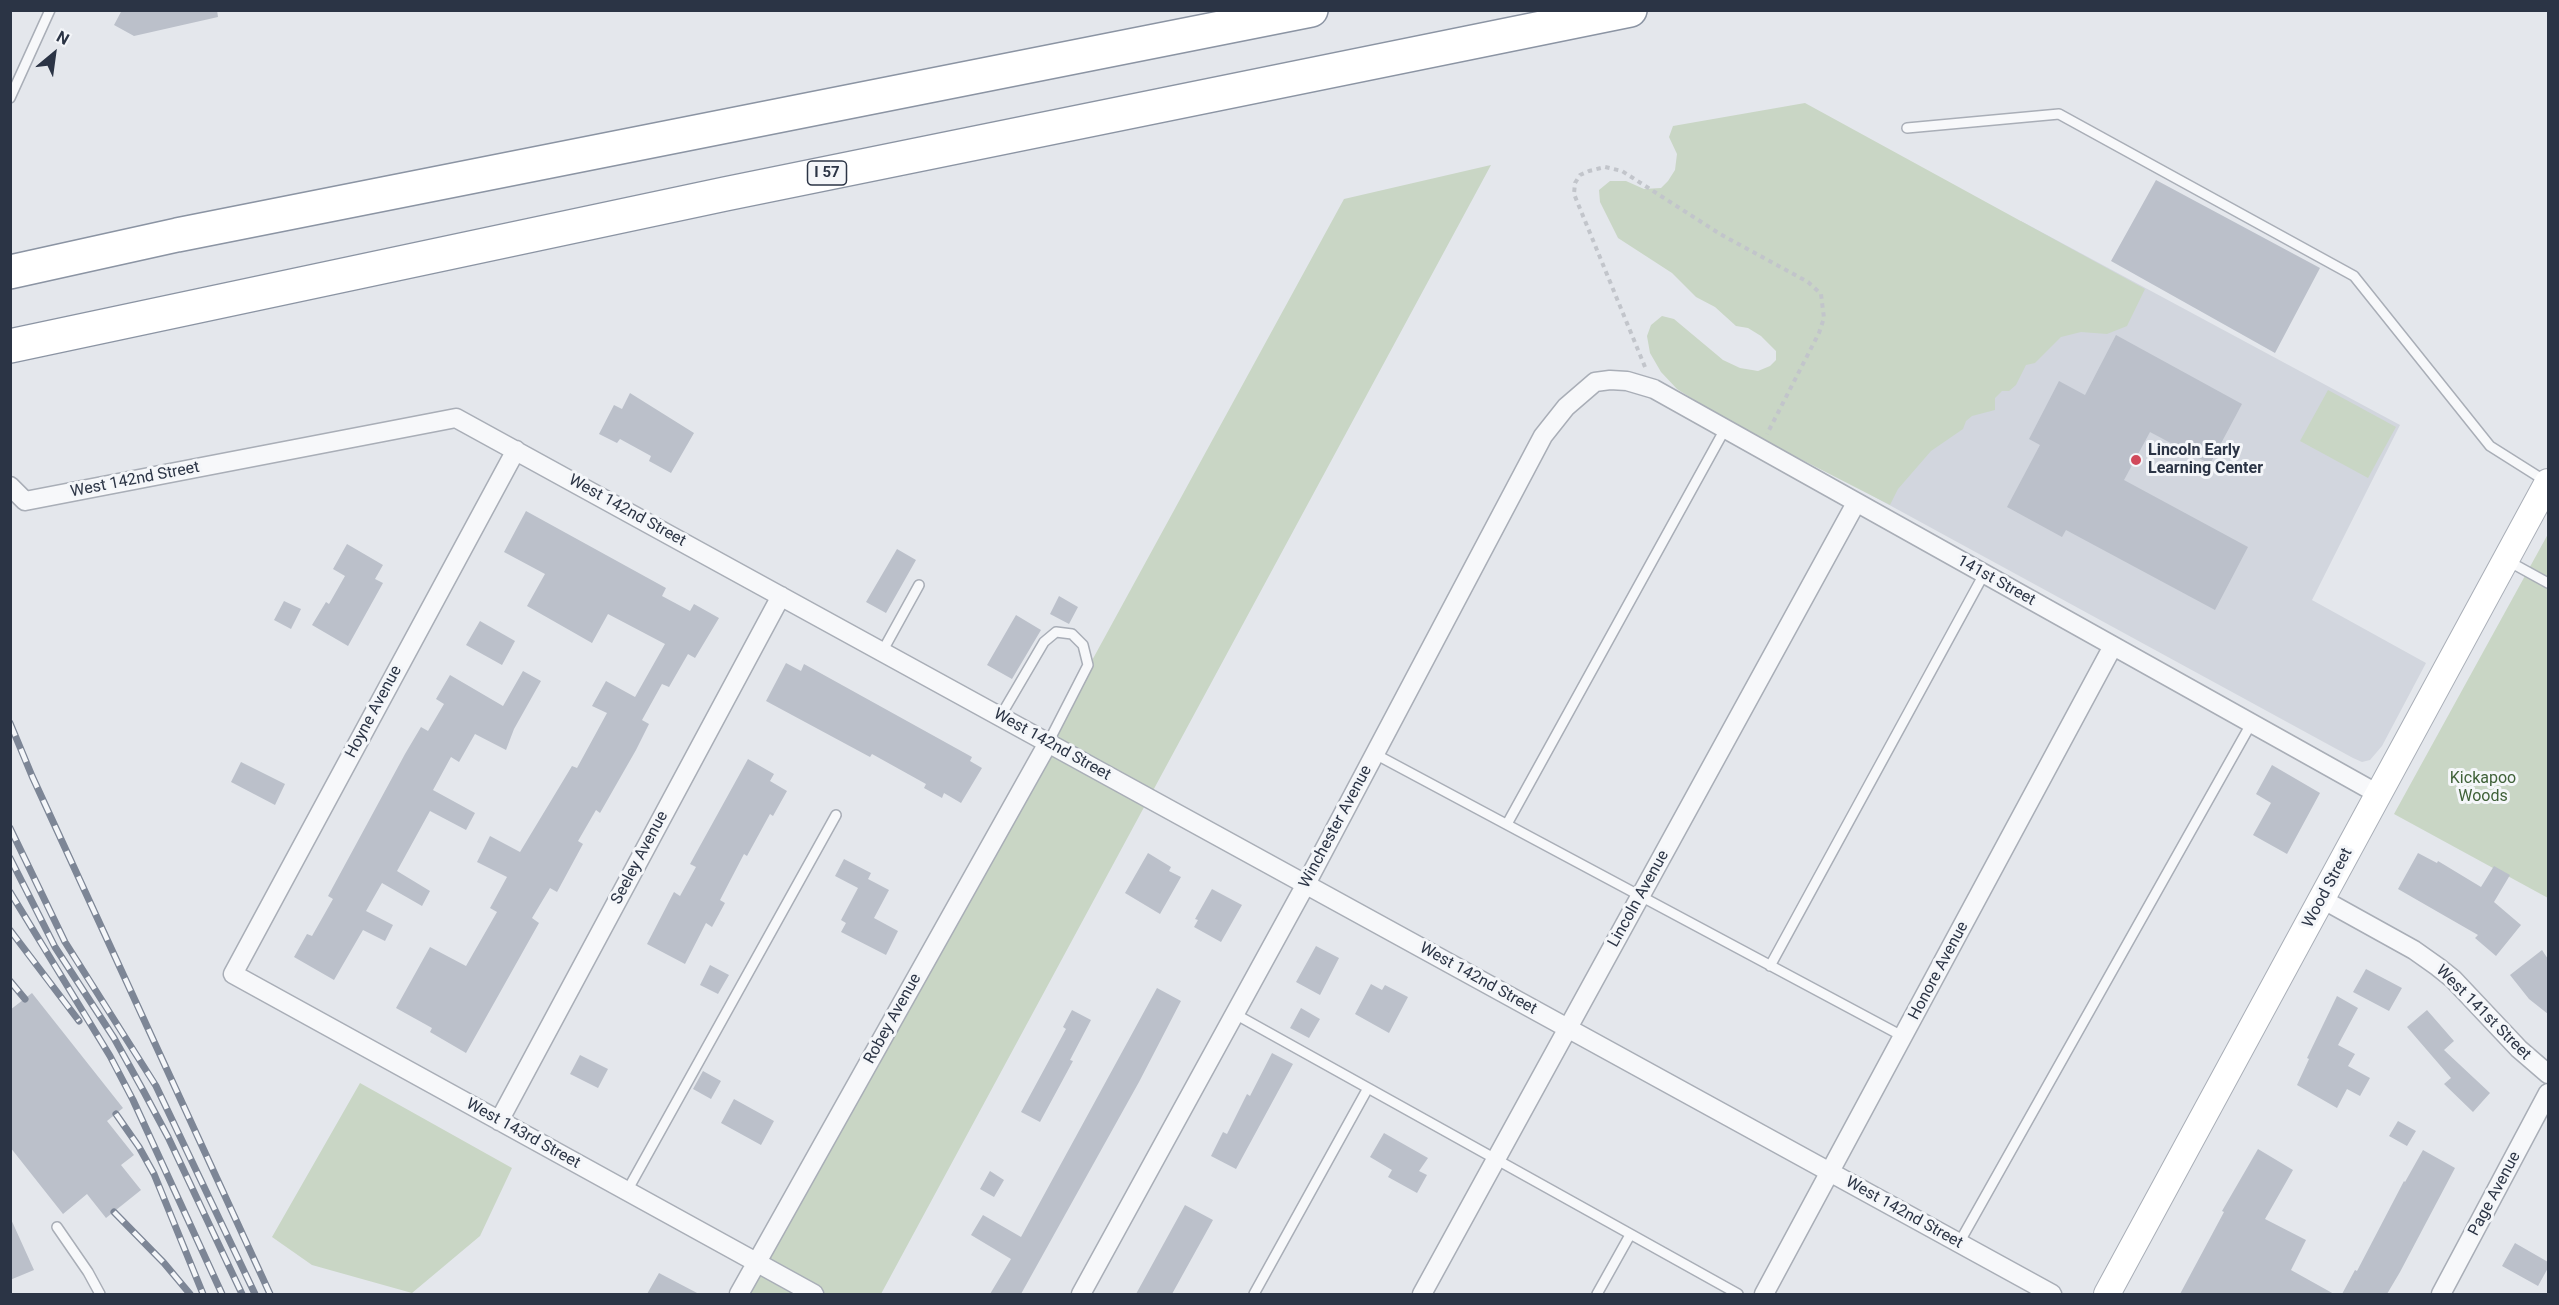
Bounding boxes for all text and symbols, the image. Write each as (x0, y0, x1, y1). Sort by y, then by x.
north arrow (24, 24, 84, 84)
text: N (53, 27, 73, 49)
road number: I 57 (808, 161, 846, 185)
place label: Lincoln Early Learning Center (2148, 441, 2263, 479)
marker: Lincoln Early Learning Center (2129, 453, 2143, 467)
street label: West 142nd Street (69, 458, 201, 502)
street label: West 142nd Street (565, 471, 689, 551)
street label: 141st Street (1953, 552, 2039, 610)
street label: Hoyne Avenue (342, 663, 406, 761)
street label: West 142nd Street (990, 705, 1114, 785)
street label: Winchester Avenue (1296, 762, 1376, 892)
park label: Kickapoo Woods (2450, 769, 2516, 807)
street label: Seeley Avenue (607, 808, 673, 908)
street label: Wood Street (2299, 845, 2357, 931)
street label: Lincoln Avenue (1604, 847, 1674, 951)
street label: Honore Avenue (1905, 919, 1973, 1023)
street label: West 142nd Street (1416, 939, 1540, 1019)
street label: West 141st Street (2431, 961, 2535, 1065)
street label: Robey Avenue (860, 971, 926, 1067)
street label: West 143rd Street (463, 1095, 583, 1173)
street label: Page Avenue (2465, 1149, 2525, 1239)
street label: West 142nd Street (1842, 1173, 1966, 1253)

